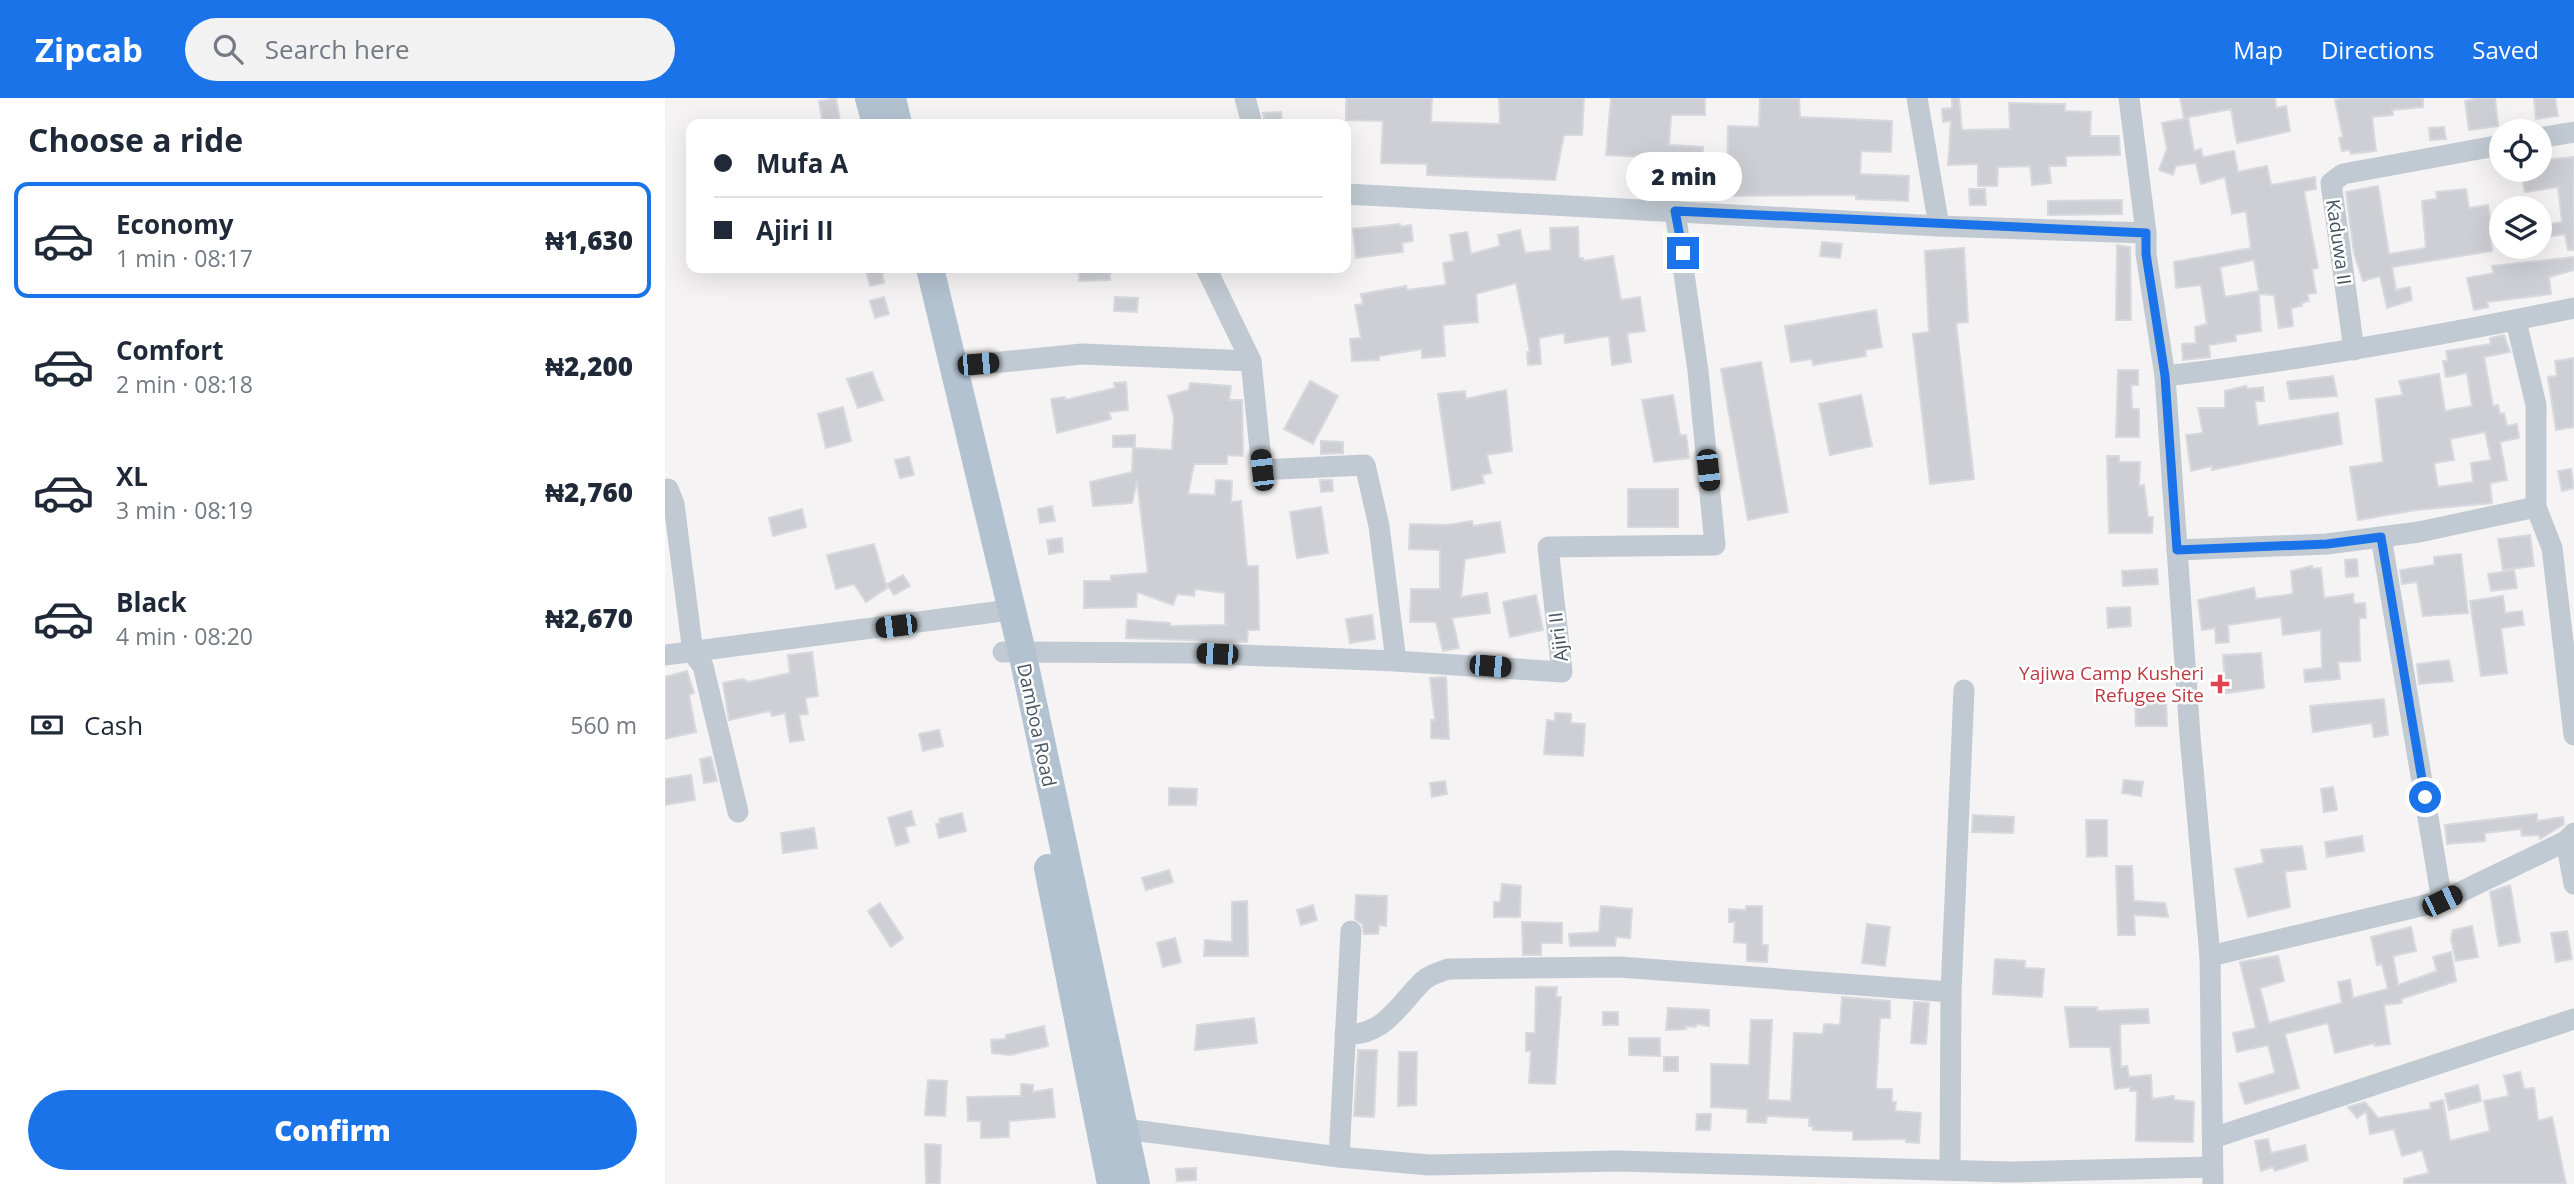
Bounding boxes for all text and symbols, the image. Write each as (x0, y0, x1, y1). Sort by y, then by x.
search box (185, 18, 675, 81)
text: Zipcab (35, 27, 143, 72)
icon: search (209, 30, 247, 68)
text: Search here (265, 31, 410, 67)
text: Map (2233, 33, 2283, 66)
text: Directions (2321, 33, 2434, 66)
text: Saved (2472, 33, 2539, 66)
text: Choose a ride (28, 118, 243, 161)
map controls (2489, 119, 2552, 259)
button: locate (2489, 119, 2552, 182)
text: Mufa A (756, 145, 848, 181)
callout: 2 min (1625, 152, 1741, 200)
text: 2 min (1651, 160, 1717, 192)
button: layers (2489, 196, 2552, 259)
street label: Kaduwa II (2320, 197, 2358, 287)
text: Economy (116, 206, 234, 242)
icon: car (32, 209, 95, 272)
text: Ajiri II (756, 212, 834, 248)
text: ₦1,630 (545, 222, 633, 258)
route end (1667, 237, 1699, 269)
text: 1 min · 08:17 (116, 242, 253, 274)
text: Comfort (116, 332, 223, 368)
icon: car (32, 335, 95, 398)
text: ₦2,200 (545, 348, 633, 384)
car (957, 352, 1000, 376)
text: 2 min · 08:18 (116, 368, 253, 400)
car (1250, 448, 1275, 492)
car (1696, 448, 1721, 492)
text: XL (116, 458, 148, 494)
icon: car (32, 461, 95, 524)
text: ₦2,760 (545, 474, 633, 510)
text: 3 min · 08:19 (116, 494, 253, 526)
text: Black (116, 584, 187, 620)
icon: car (32, 587, 95, 650)
text: ₦2,670 (545, 600, 633, 636)
street label: Ajiri II (1542, 611, 1574, 663)
car (874, 613, 919, 639)
text: 4 min · 08:20 (116, 620, 253, 652)
car (1196, 643, 1239, 665)
car (1469, 654, 1512, 678)
place label: Yajiwa Camp Kusheri Refugee Site (2019, 660, 2204, 708)
street label: Damboa Road (1011, 661, 1063, 789)
marker: Yajiwa Camp Kusheri Refugee Site (2210, 674, 2230, 694)
icon: cash (28, 706, 66, 744)
text: Cash (84, 707, 143, 743)
text: 560 m (570, 709, 637, 741)
route start (2409, 781, 2441, 813)
car (2419, 882, 2466, 920)
button: Confirm (28, 1090, 637, 1170)

